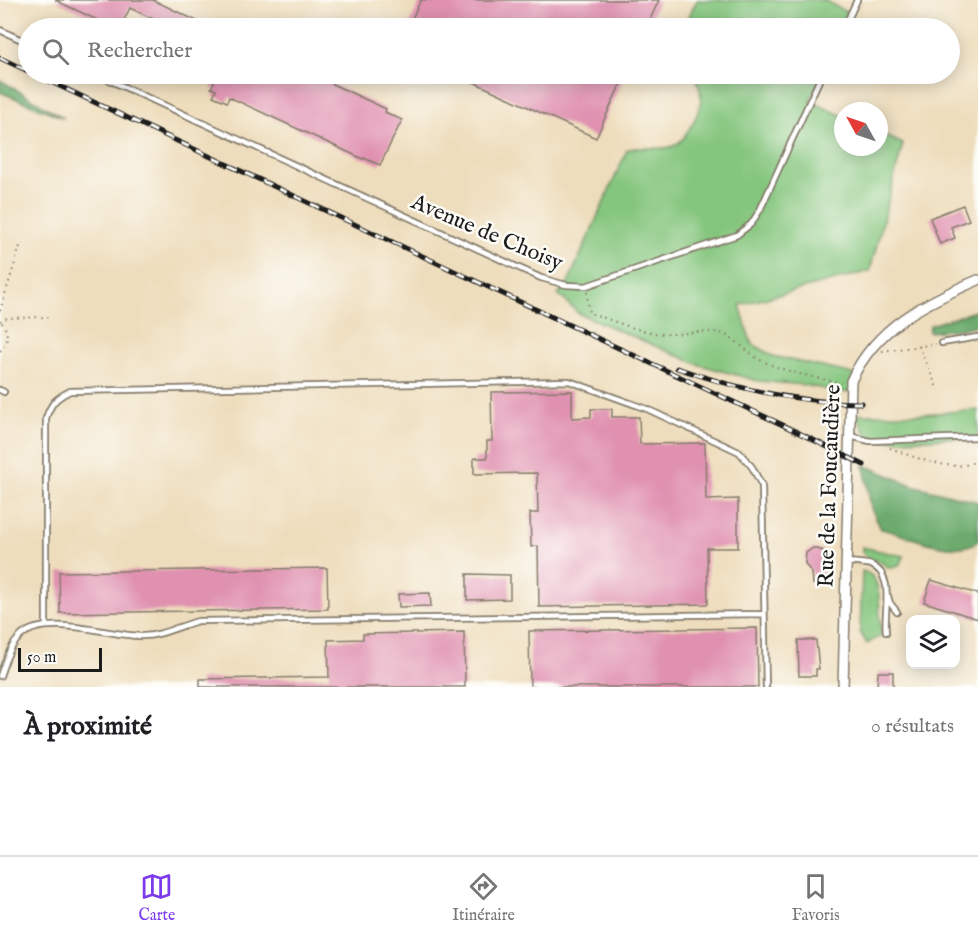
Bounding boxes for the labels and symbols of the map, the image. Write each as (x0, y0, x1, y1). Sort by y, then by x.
north arrow (834, 102, 888, 156)
street label: Avenue de Choisy (406, 188, 567, 278)
street label: Rue de la Foucaudière (812, 384, 848, 588)
scale bar (18, 645, 102, 672)

